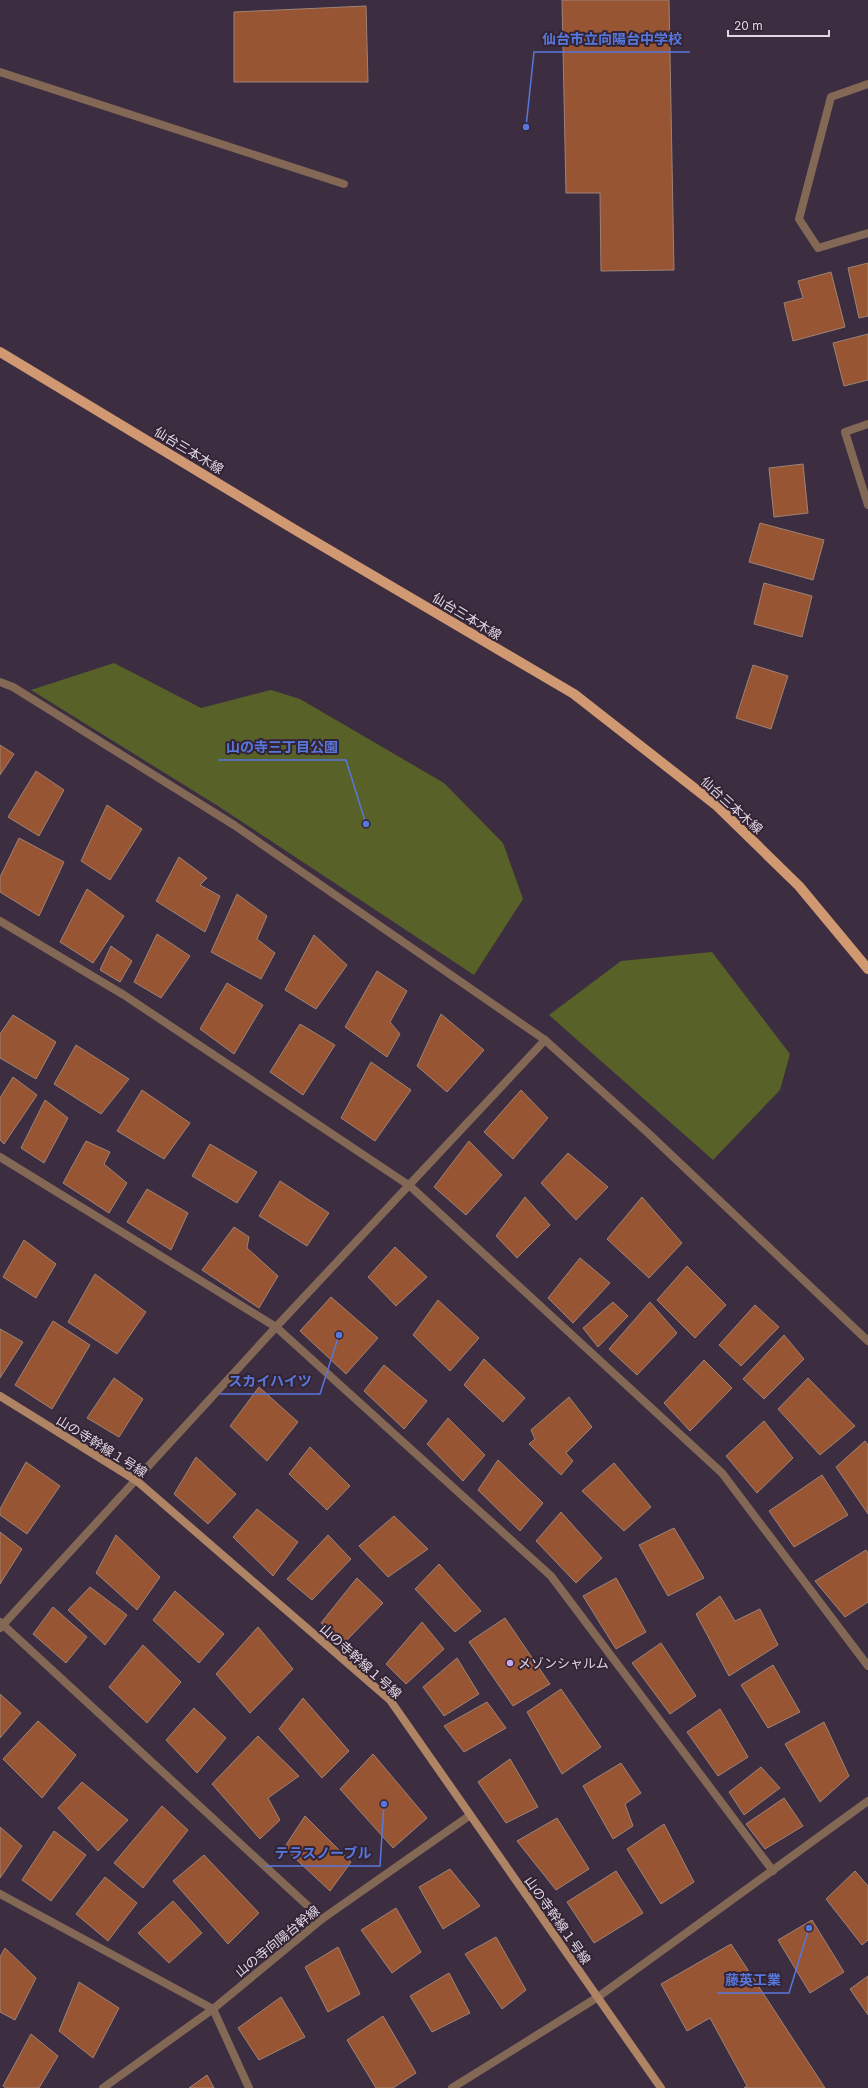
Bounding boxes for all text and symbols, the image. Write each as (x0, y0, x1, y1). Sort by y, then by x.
scale bar (728, 12, 829, 38)
text: 20 m (734, 18, 763, 33)
callout: 仙台市立向陽台中学校 (534, 26, 690, 52)
text: 仙台市立向陽台中学校 (542, 30, 682, 47)
street label: 仙台三本木線 (151, 423, 227, 477)
street label: 仙台三本木線 (429, 589, 505, 643)
callout: 山の寺三丁目公園 (218, 734, 346, 760)
text: 山の寺三丁目公園 (226, 738, 338, 755)
street label: 仙台三本木線 (698, 773, 766, 837)
callout: スカイハイツ (220, 1368, 320, 1394)
text: スカイハイツ (228, 1372, 312, 1389)
street label: 山の寺幹線１号線 (54, 1412, 150, 1480)
street label: 山の寺幹線１号線 (317, 1620, 405, 1702)
place label: メゾンシャルム (518, 1655, 609, 1671)
marker: メゾンシャルム (505, 1658, 515, 1668)
callout: テラスノーブル (266, 1840, 380, 1866)
text: テラスノーブル (275, 1844, 371, 1861)
street label: 山の寺幹線１号線 (522, 1873, 594, 1967)
street label: 山の寺向陽台幹線 (232, 1902, 322, 1980)
callout: 藤英工業 (717, 1967, 789, 1993)
text: 藤英工業 (725, 1971, 781, 1988)

